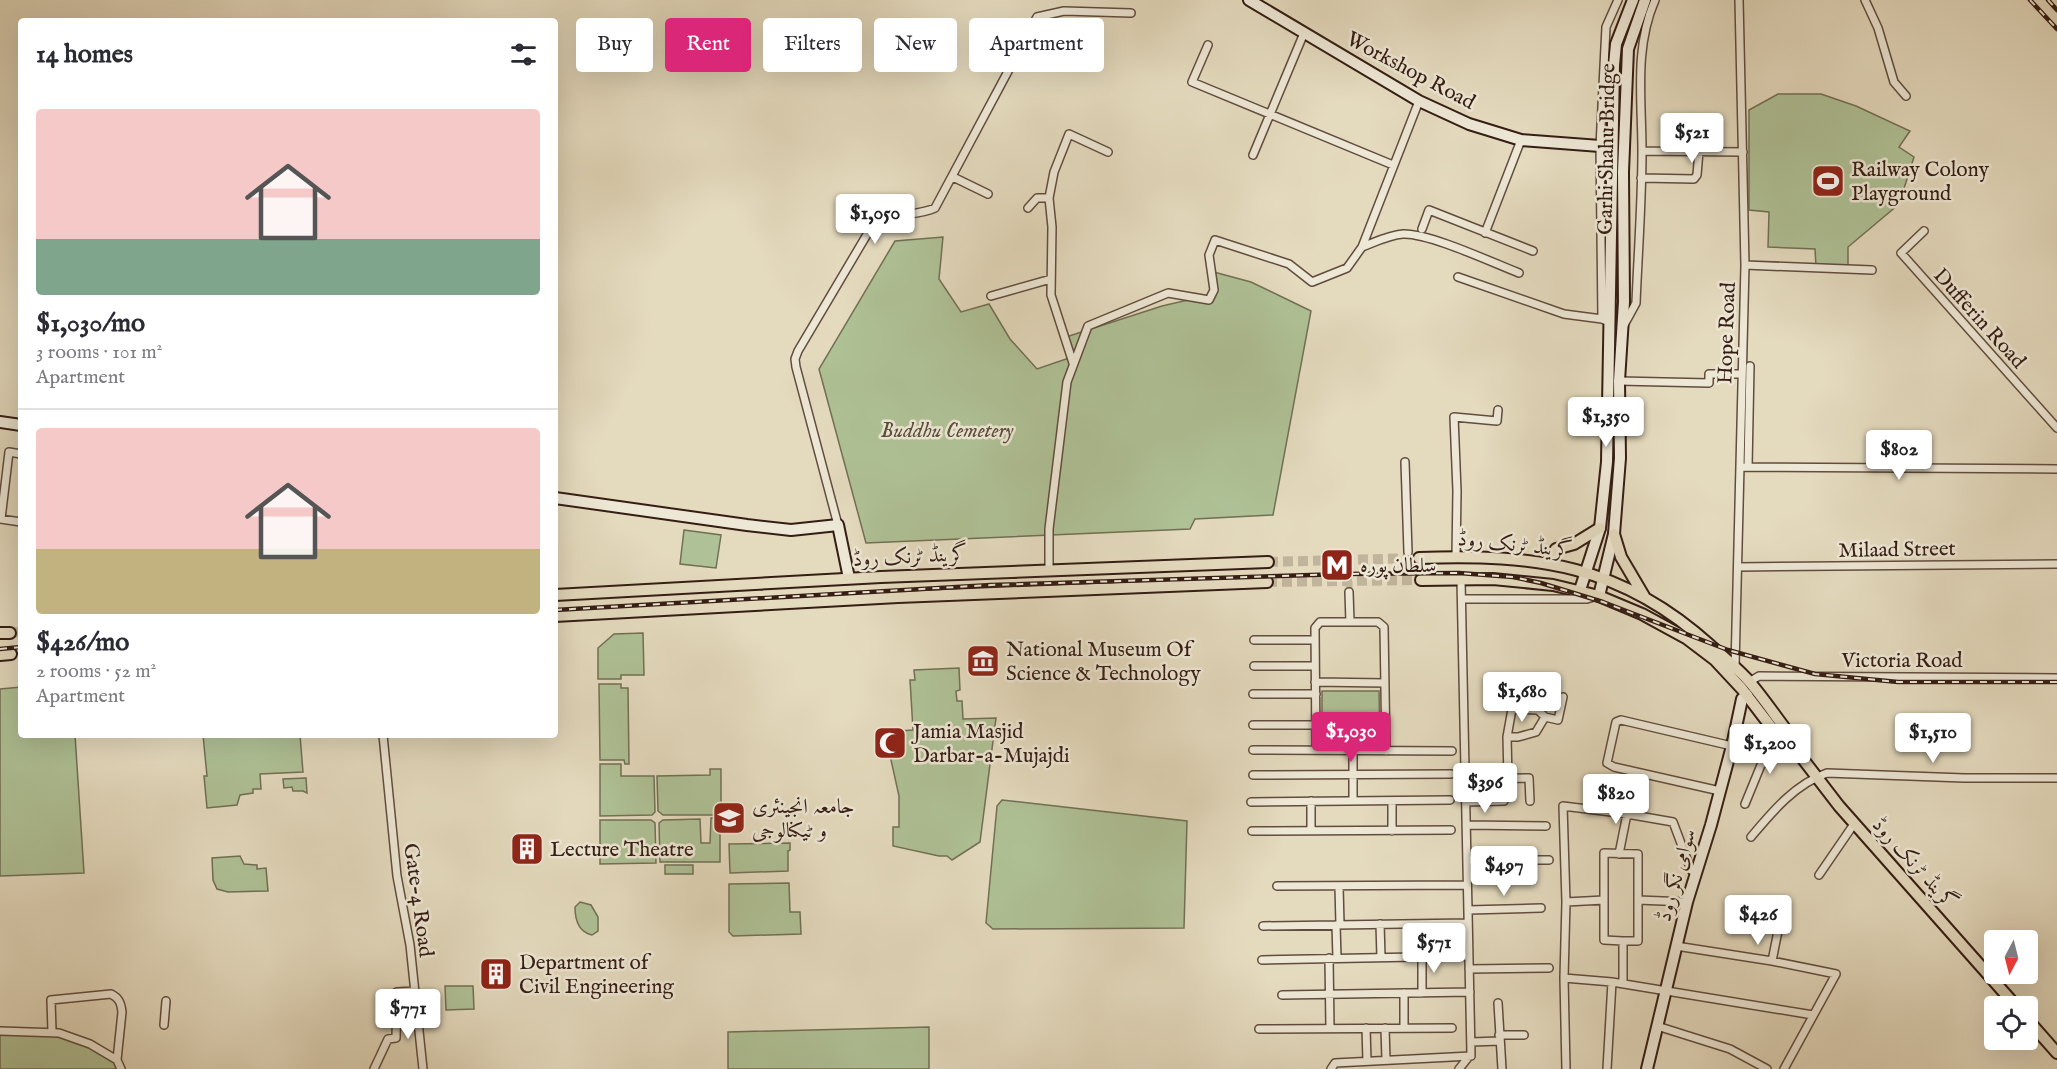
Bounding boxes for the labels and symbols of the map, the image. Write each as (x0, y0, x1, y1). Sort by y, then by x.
street label: Workshop Road (1341, 26, 1480, 117)
street label: Garhi Shahu Bridge (1593, 63, 1623, 235)
pin: $521 (1656, 113, 1728, 164)
place label: Railway Colony Playground (1851, 157, 1990, 208)
sports icon: Railway Colony Playground (1810, 163, 1846, 199)
pin: $1,050 (826, 194, 924, 245)
street label: Dufferin Road (1927, 263, 2032, 376)
street label: Hope Road (1712, 281, 1743, 385)
pin: $1,350 (1557, 397, 1655, 448)
park label: Buddhu Cemetery (881, 418, 1014, 445)
pin: $802 (1863, 430, 1935, 481)
street label: گرینڈ ٹرنک روڈ (1456, 524, 1574, 565)
street label: Milaad Street (1838, 536, 1956, 565)
street label: گرینڈ ٹرنک روڈ (852, 539, 968, 574)
metro station icon: سلطان پورہ (1319, 547, 1355, 583)
place label: سلطان پورہ (1360, 553, 1436, 580)
place label: National Museum Of Science & Technology (1006, 637, 1201, 688)
museum icon: National Museum Of Science & Technology (965, 643, 1001, 679)
street label: Victoria Road (1840, 648, 1963, 675)
pin: $1,680 (1473, 672, 1571, 723)
pin: $1,030 (1302, 712, 1400, 763)
pin: $1,510 (1884, 713, 1982, 764)
place label: Jamia Masjid Darbar-a-Mujajdi (911, 719, 1070, 770)
pin: $1,200 (1721, 724, 1819, 775)
mosque icon: Jamia Masjid Darbar-a-Mujajdi (872, 725, 908, 761)
pin: $396 (1449, 763, 1521, 814)
pin: $820 (1580, 774, 1652, 825)
place label: جامعہ انجینئری و ٹیکنالوجی (752, 794, 854, 845)
school or university icon: جامعہ انجینئری و ٹیکنالوجی (711, 800, 747, 836)
street label: گرینڈ ٹرنک روڈ (1865, 811, 1964, 916)
street label: سوامی نگر روڈ (1650, 826, 1704, 925)
building icon: Lecture Theatre (509, 831, 545, 867)
place label: Lecture Theatre (550, 837, 694, 864)
street label: Gate-4 Road (396, 842, 439, 960)
pin: $497 (1468, 846, 1540, 897)
pin: $426 (1722, 895, 1794, 946)
pin: $571 (1398, 923, 1470, 974)
north arrow (1984, 930, 2038, 984)
place label: Department of Civil Engineering (519, 950, 674, 1001)
building icon: Department of Civil Engineering (478, 956, 514, 992)
pin: $771 (372, 989, 444, 1040)

